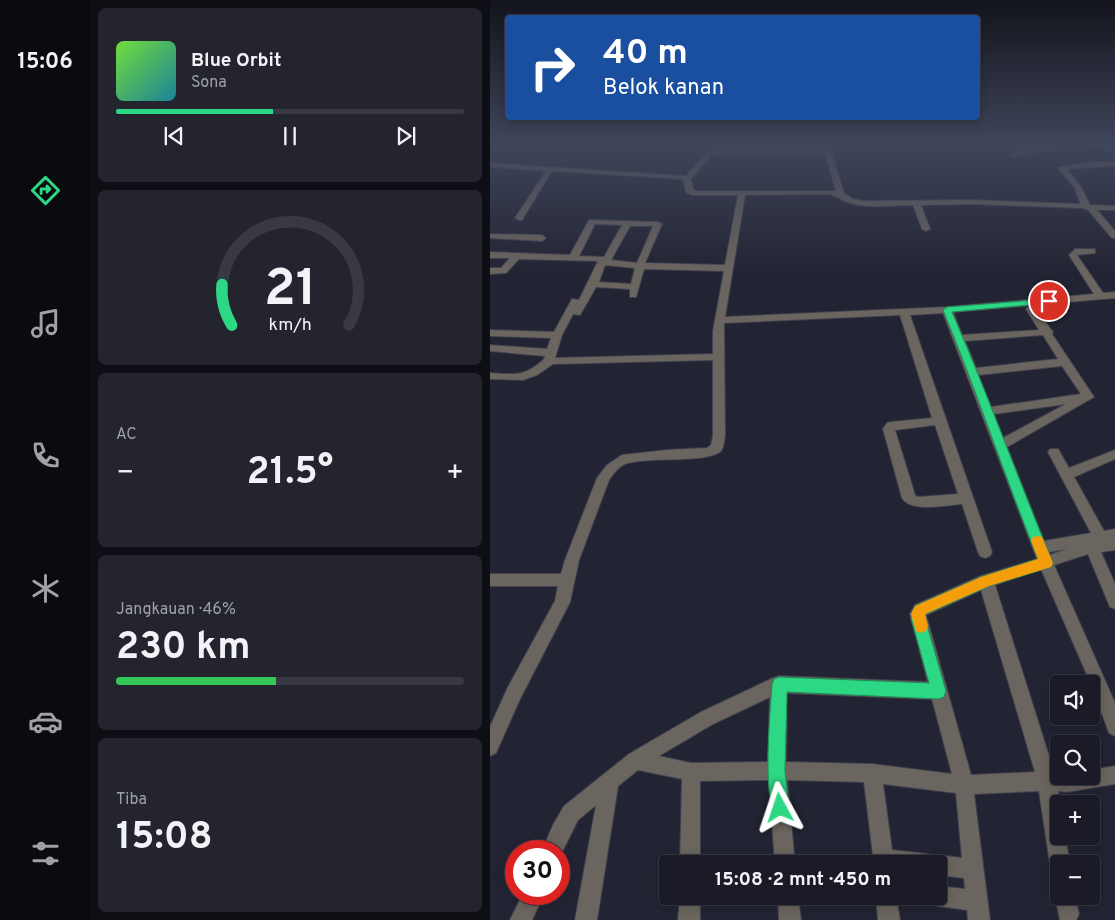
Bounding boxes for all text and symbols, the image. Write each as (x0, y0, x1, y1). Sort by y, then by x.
text: 40 m (603, 32, 688, 76)
icon: right (520, 35, 585, 100)
text: 15:06 (17, 49, 73, 76)
text: Blue Orbit (191, 49, 281, 73)
text: Sona (191, 73, 227, 93)
text: Belok kanan (603, 75, 724, 102)
icon: previous (160, 122, 188, 150)
icon: pause (276, 122, 304, 150)
icon: next (392, 122, 420, 150)
icon: directions (28, 173, 63, 208)
text: 21 (264, 258, 316, 324)
pin (1028, 280, 1070, 322)
icon: arrive (1035, 287, 1063, 315)
icon: music (28, 306, 63, 341)
text: km/h (268, 314, 312, 337)
text: AC (116, 425, 137, 445)
icon: phone (28, 438, 63, 473)
text: 21.5° (247, 449, 333, 498)
text: − (116, 456, 134, 492)
text: + (446, 456, 464, 492)
icon: climate (28, 571, 63, 606)
text: Jangkauan · 46% (116, 600, 236, 620)
text: 230 km (116, 624, 251, 673)
map controls (1050, 675, 1100, 905)
button: sound (1050, 675, 1100, 725)
icon: car (28, 704, 63, 739)
button: search (1050, 735, 1100, 785)
position arrow (753, 781, 805, 833)
text: Tiba (116, 790, 147, 810)
button: + (1050, 795, 1100, 845)
text: 15:08 (116, 814, 213, 863)
icon: filters (28, 836, 63, 871)
speed limit sign: 30 (505, 840, 570, 905)
button: − (1050, 855, 1100, 905)
text: 15:08 · 2 mnt · 450 m (715, 868, 891, 892)

